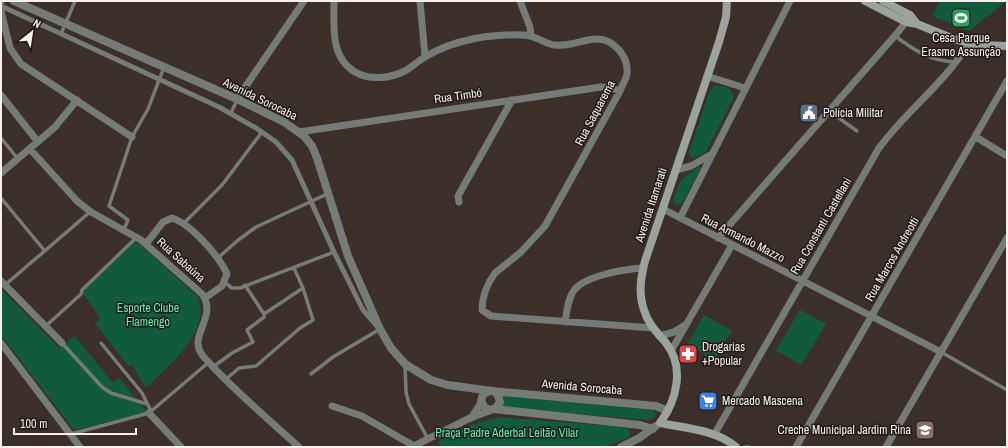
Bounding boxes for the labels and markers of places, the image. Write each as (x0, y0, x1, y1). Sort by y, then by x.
sports icon: Cesa Parque Erasmo Assunçăo (950, 7, 972, 29)
place label: Cesa Parque Erasmo Assunçăo (921, 30, 1001, 60)
public building icon: Polícia Militar (798, 102, 820, 124)
place label: Polícia Militar (823, 105, 884, 121)
place label: Drogarias +Popular (702, 339, 745, 369)
pharmacy icon: Drogarias +Popular (677, 343, 699, 365)
supermarket icon: Mercado Mascena (697, 390, 719, 412)
place label: Mercado Mascena (722, 393, 803, 409)
school or university icon: Creche Municipal Jardim Rina (914, 419, 936, 441)
place label: Creche Municipal Jardim Rina (778, 422, 912, 438)

